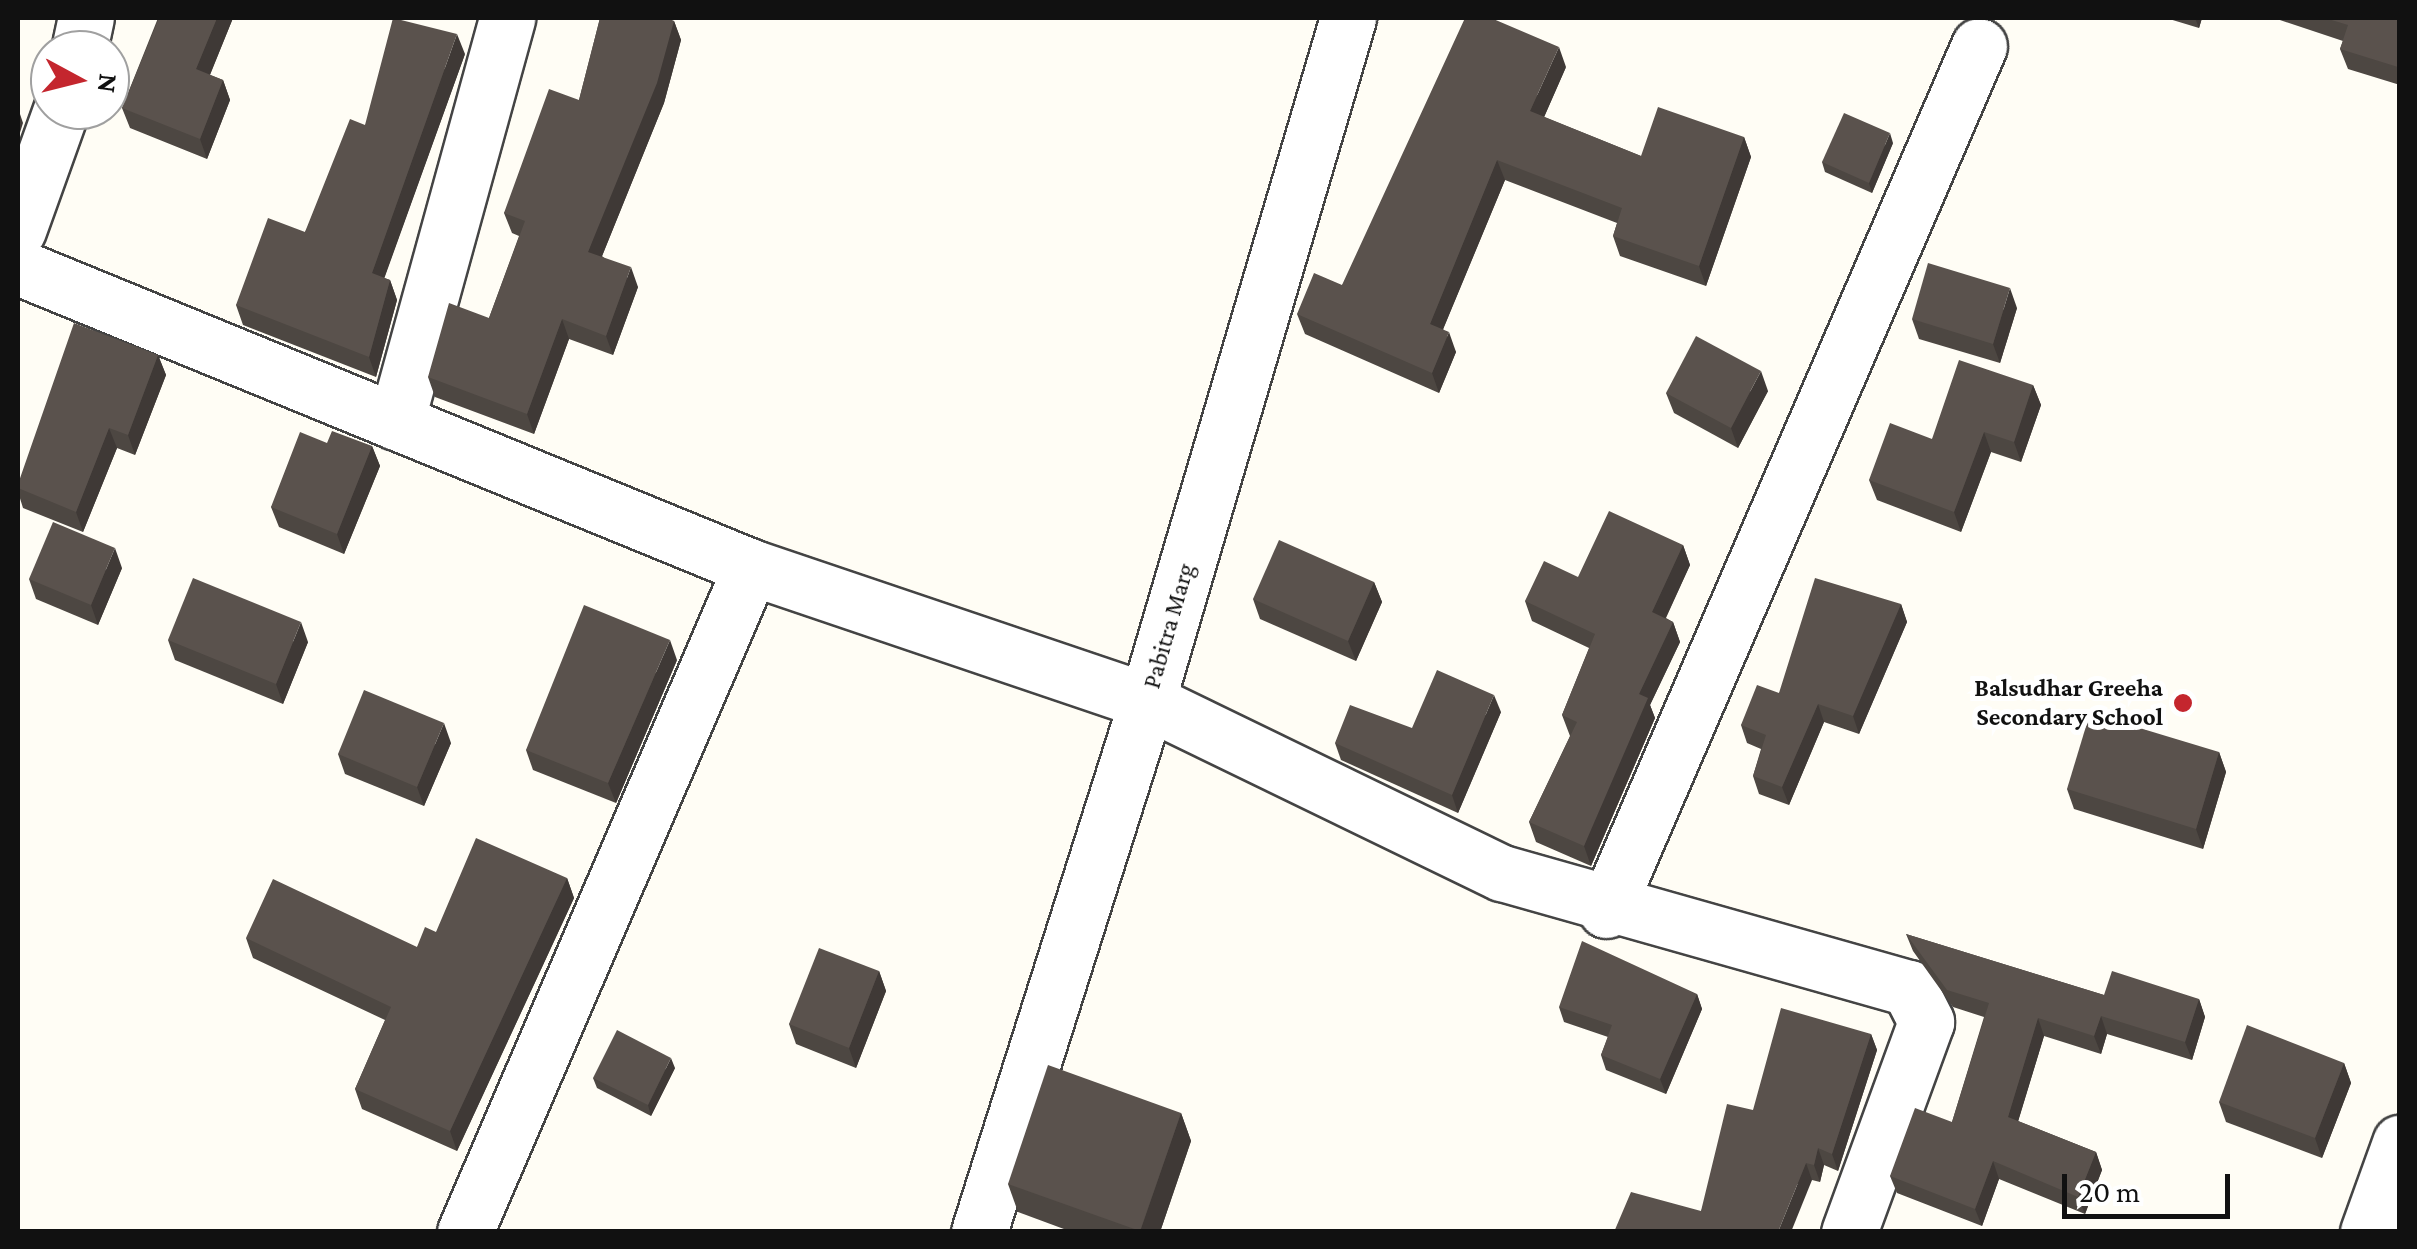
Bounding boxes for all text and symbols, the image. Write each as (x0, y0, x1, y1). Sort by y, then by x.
north arrow (30, 30, 130, 130)
text: N (92, 72, 125, 95)
street label: Pabitra Marg (1137, 560, 1201, 692)
place label: Balsudhar Greeha Secondary School (1974, 674, 2163, 733)
marker: Balsudhar Greeha Secondary School (2172, 692, 2194, 714)
scale bar (2067, 1154, 2234, 1216)
text: 20 m (2079, 1175, 2140, 1208)

